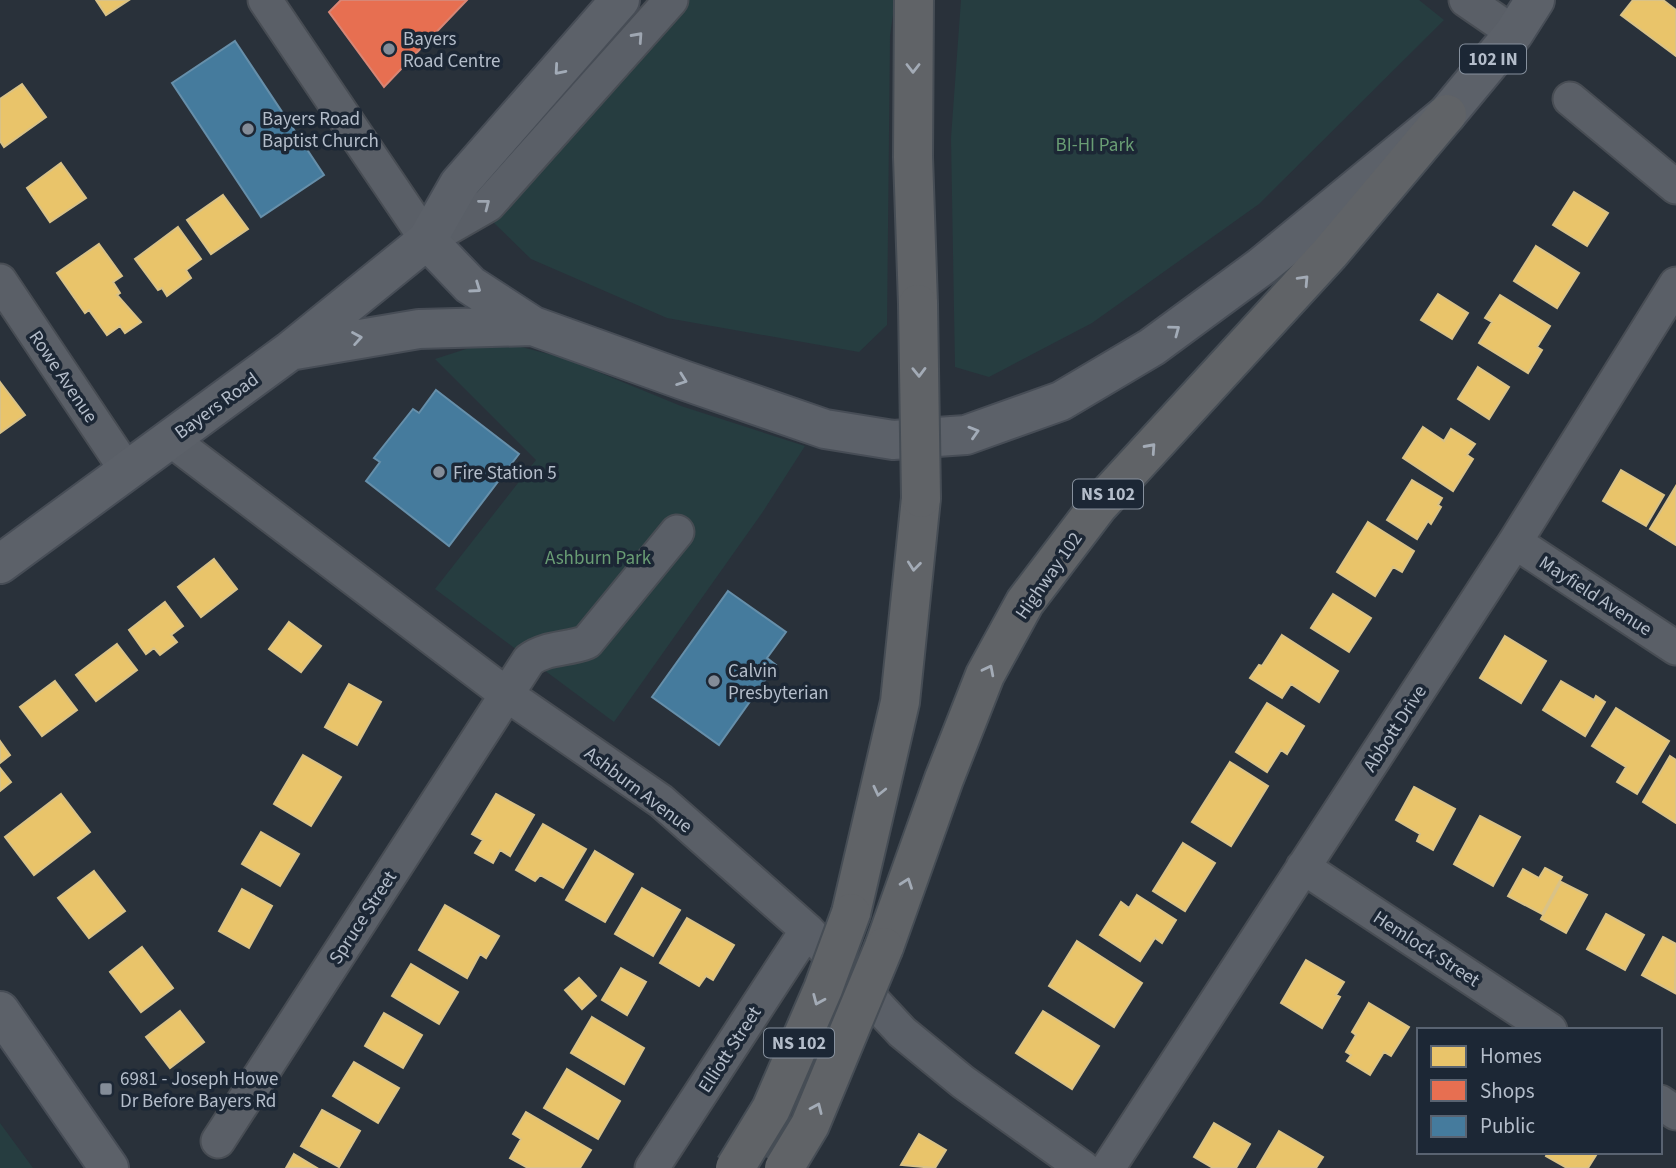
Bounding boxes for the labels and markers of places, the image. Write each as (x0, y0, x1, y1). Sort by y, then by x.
place label: Bayers Road Centre (403, 26, 501, 75)
marker: Bayers Road Centre (381, 41, 397, 57)
place label: Bayers Road Baptist Church (262, 106, 379, 155)
marker: Bayers Road Baptist Church (240, 121, 256, 137)
place label: Fire Station 5 (453, 460, 557, 487)
marker: Fire Station 5 (431, 464, 447, 480)
place label: Calvin Presbyterian (728, 658, 829, 707)
marker: Calvin Presbyterian (706, 673, 722, 689)
place label: 6981 - Joseph Howe Dr Before Bayers Rd (120, 1066, 278, 1115)
marker: 6981 - Joseph Howe Dr Before Bayers Rd (98, 1081, 114, 1097)

